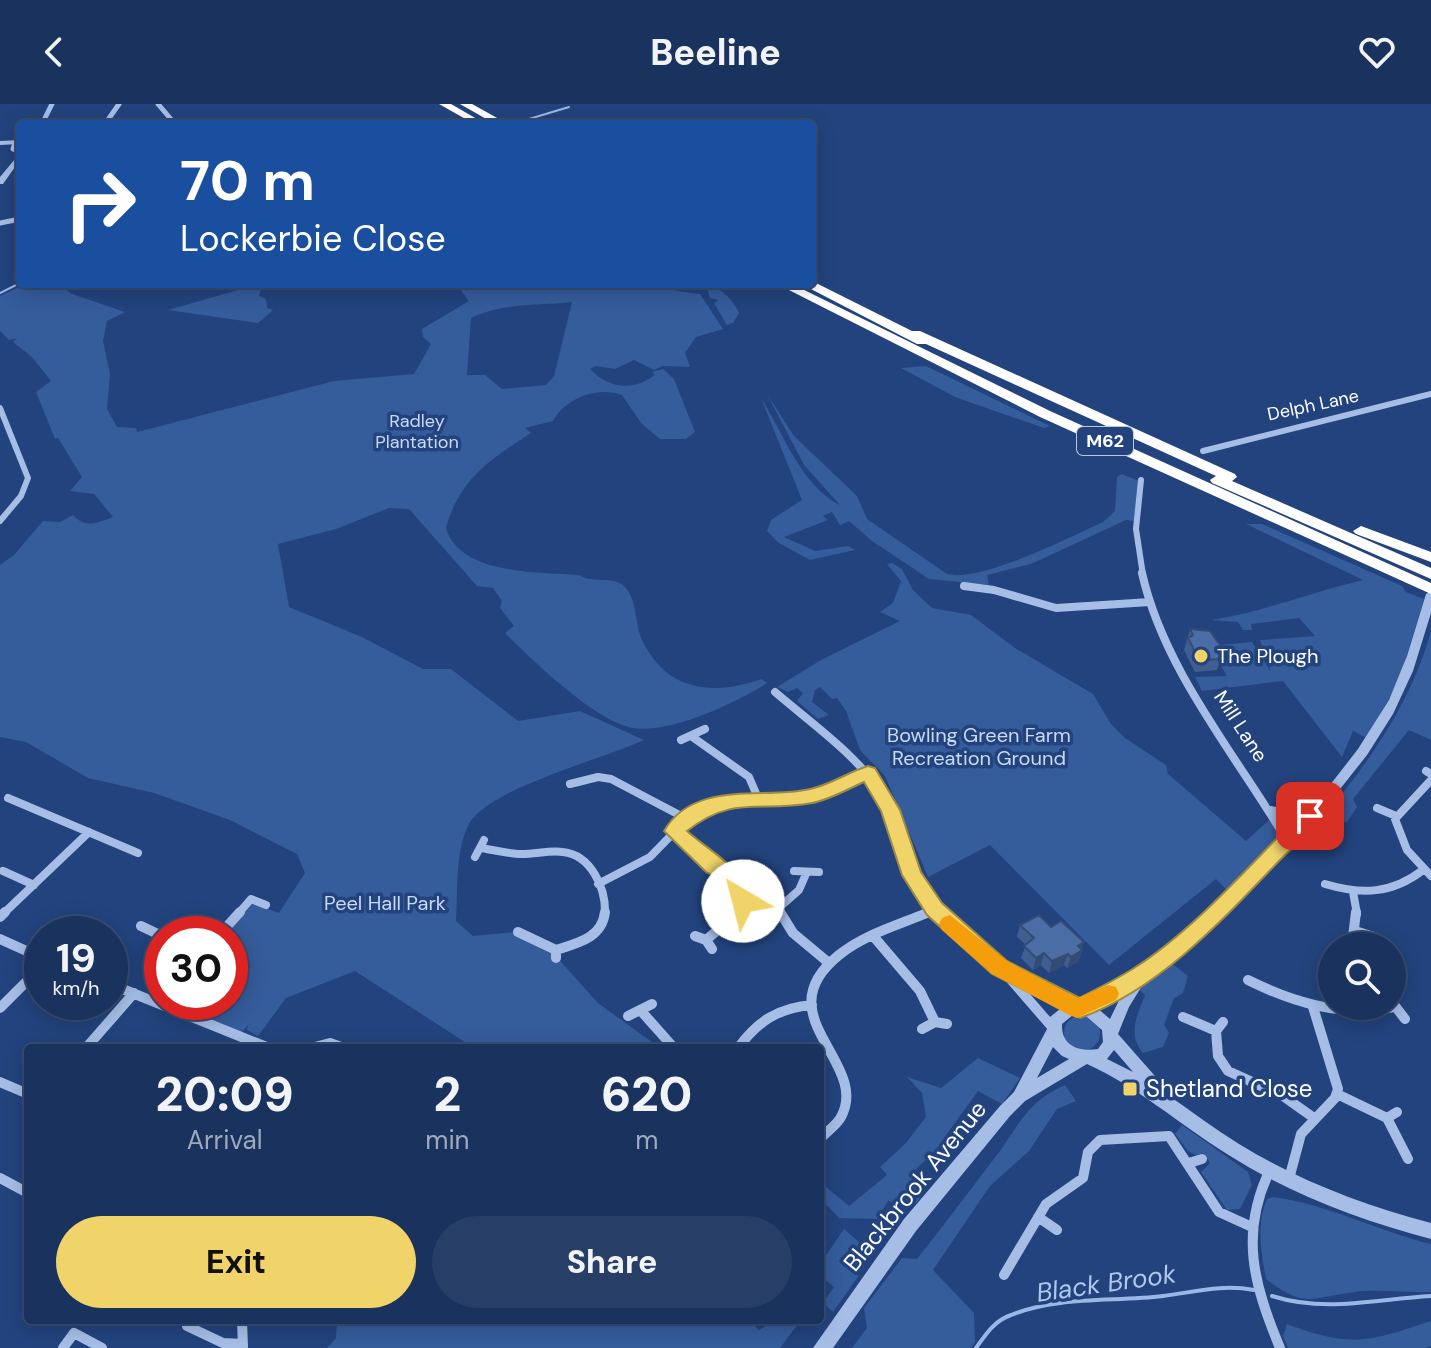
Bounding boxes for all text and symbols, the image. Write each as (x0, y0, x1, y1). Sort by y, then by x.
text: Beeline (650, 29, 781, 76)
icon: back (32, 30, 76, 74)
icon: heart (1355, 30, 1399, 74)
text: 70 m (180, 144, 315, 217)
icon: right (48, 152, 152, 256)
text: Lockerbie Close (180, 215, 446, 262)
street label: Delph Lane (1265, 384, 1361, 426)
park label: Radley Plantation (375, 409, 459, 454)
road number: M62 (1077, 427, 1133, 455)
place label: The Plough (1217, 643, 1318, 669)
marker: The Plough (1192, 647, 1210, 665)
street label: Mill Lane (1208, 685, 1274, 767)
park label: Bowling Green Farm Recreation Ground (887, 722, 1071, 771)
pin (1276, 782, 1344, 850)
icon: arrive (1288, 794, 1332, 838)
position arrow (701, 859, 785, 943)
park label: Peel Hall Park (324, 890, 446, 916)
speed limit sign: 30 (144, 916, 248, 1020)
text: 19 (56, 932, 96, 984)
map controls (1318, 932, 1406, 1020)
button: search (1318, 932, 1406, 1020)
text: km/h (52, 975, 100, 1001)
text: 20:09 (155, 1063, 294, 1126)
text: 2 (434, 1063, 461, 1126)
text: 620 (601, 1063, 693, 1126)
place label: Shetland Close (1146, 1073, 1312, 1104)
marker: Shetland Close (1121, 1080, 1139, 1098)
street label: Blackbrook Avenue (836, 1094, 993, 1277)
text: Arrival (187, 1123, 262, 1157)
text: min (425, 1123, 470, 1157)
text: m (635, 1123, 658, 1157)
button: Exit (56, 1216, 416, 1308)
button: Share (432, 1216, 792, 1308)
water label: Black Brook (1034, 1256, 1179, 1310)

